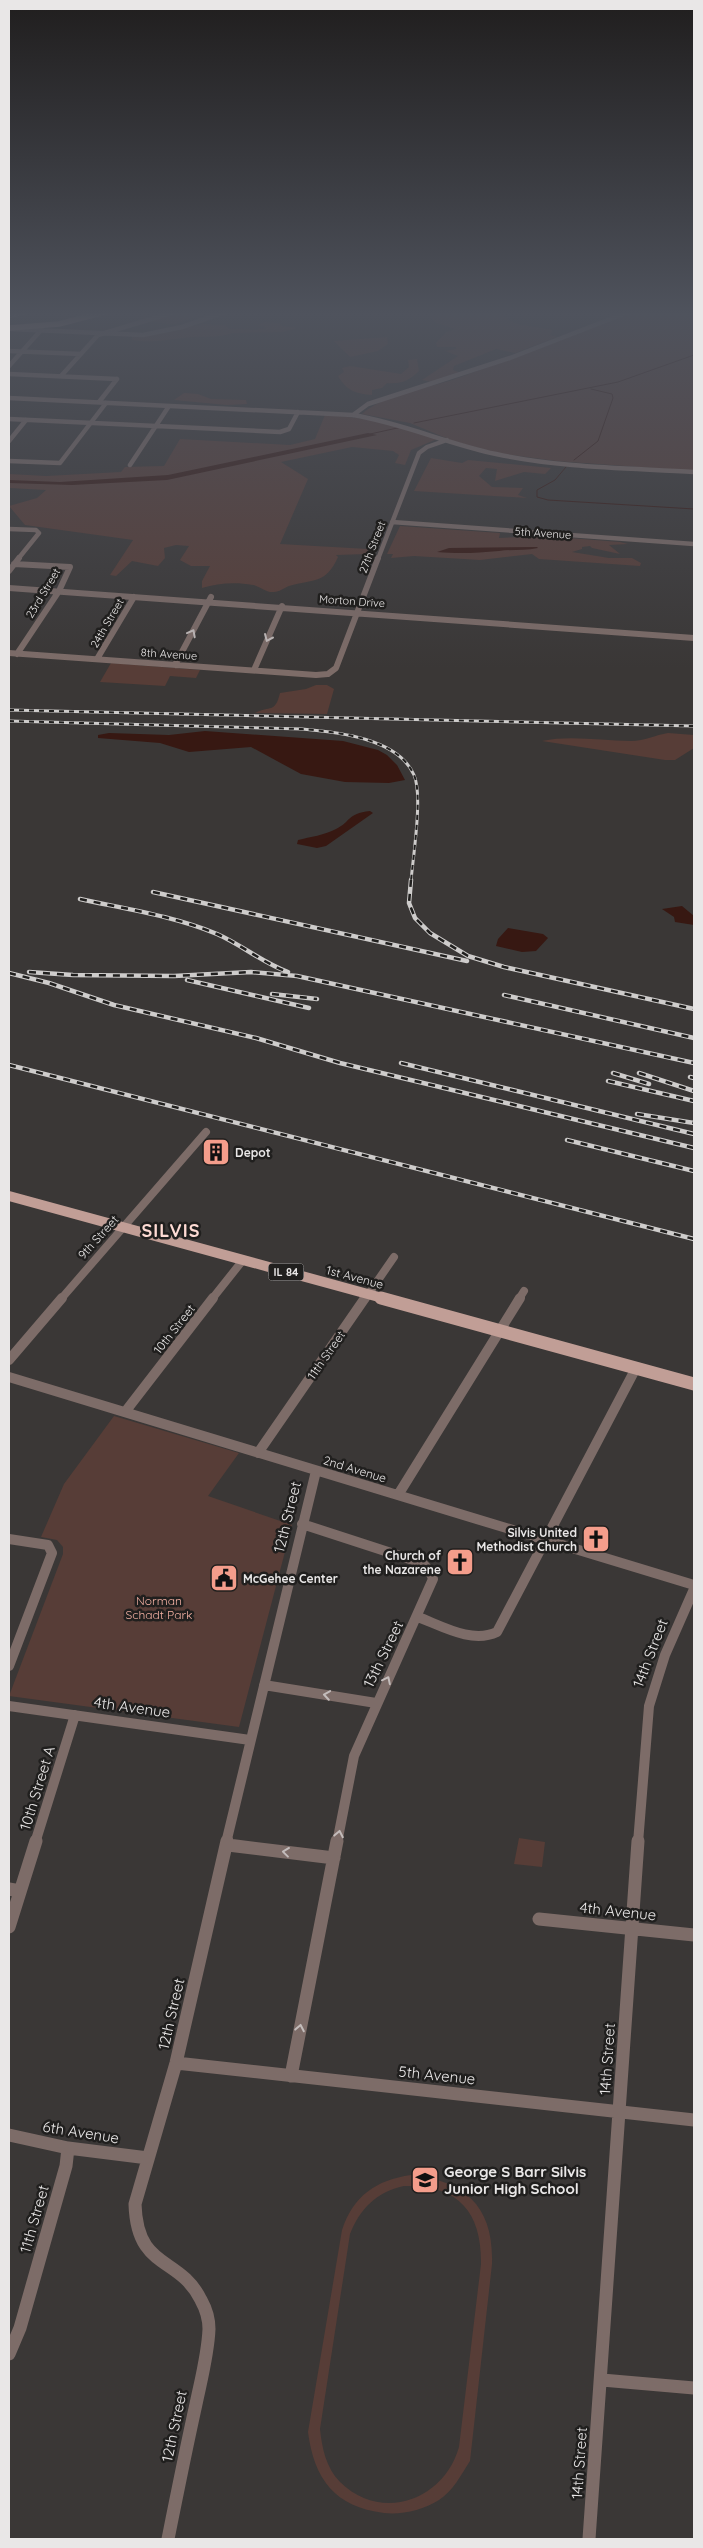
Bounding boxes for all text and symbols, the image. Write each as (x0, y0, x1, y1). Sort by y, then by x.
street label: 27th Street (356, 519, 388, 575)
street label: 5th Avenue (514, 524, 572, 542)
street label: 23rd Street (23, 565, 63, 620)
street label: Morton Drive (319, 592, 385, 610)
street label: 24th Street (87, 596, 127, 650)
one-way arrow (186, 629, 196, 638)
one-way arrow (264, 633, 275, 642)
street label: 8th Avenue (140, 645, 198, 663)
building icon: Depot (201, 1137, 231, 1167)
place label: Depot (235, 1145, 271, 1160)
street label: 9th Street (74, 1212, 122, 1262)
district label: SILVIS (142, 1219, 200, 1242)
street label: 1st Avenue (325, 1262, 385, 1292)
road number: IL 84 (268, 1264, 304, 1280)
street label: 10th Street (150, 1301, 198, 1357)
street label: 11th Street (304, 1328, 348, 1382)
street label: 2nd Avenue (322, 1452, 389, 1486)
street label: 12th Street (269, 1479, 305, 1555)
church icon: Silvis United Methodist Church (581, 1524, 611, 1554)
place label: Silvis United Methodist Church (476, 1525, 577, 1554)
church icon: Church of the Nazarene (445, 1547, 475, 1577)
place label: Church of the Nazarene (363, 1548, 442, 1577)
public building icon: McGehee Center (209, 1563, 239, 1593)
place label: McGehee Center (243, 1571, 338, 1586)
park label: Norman Schadt Park (125, 1593, 193, 1622)
street label: 14th Street (628, 1616, 672, 1690)
street label: 13th Street (359, 1617, 407, 1691)
one-way arrow (381, 1676, 391, 1685)
one-way arrow (323, 1691, 332, 1701)
street label: 4th Avenue (93, 1692, 171, 1722)
street label: 10th Street A (15, 1743, 59, 1832)
one-way arrow (333, 1830, 343, 1839)
one-way arrow (281, 1847, 289, 1858)
street label: 4th Avenue (579, 1898, 657, 1924)
street label: 12th Street (154, 1977, 188, 2051)
street label: 14th Street (595, 2022, 619, 2096)
one-way arrow (294, 2023, 305, 2032)
street label: 5th Avenue (398, 2062, 476, 2088)
street label: 6th Avenue (41, 2117, 121, 2147)
place label: George S Barr Silvis Junior High School (444, 2162, 586, 2198)
school or university icon: George S Barr Silvis Junior High School (410, 2165, 440, 2195)
street label: 11th Street (15, 2183, 53, 2255)
street label: 12th Street (157, 2389, 191, 2463)
street label: 14th Street (567, 2426, 591, 2500)

